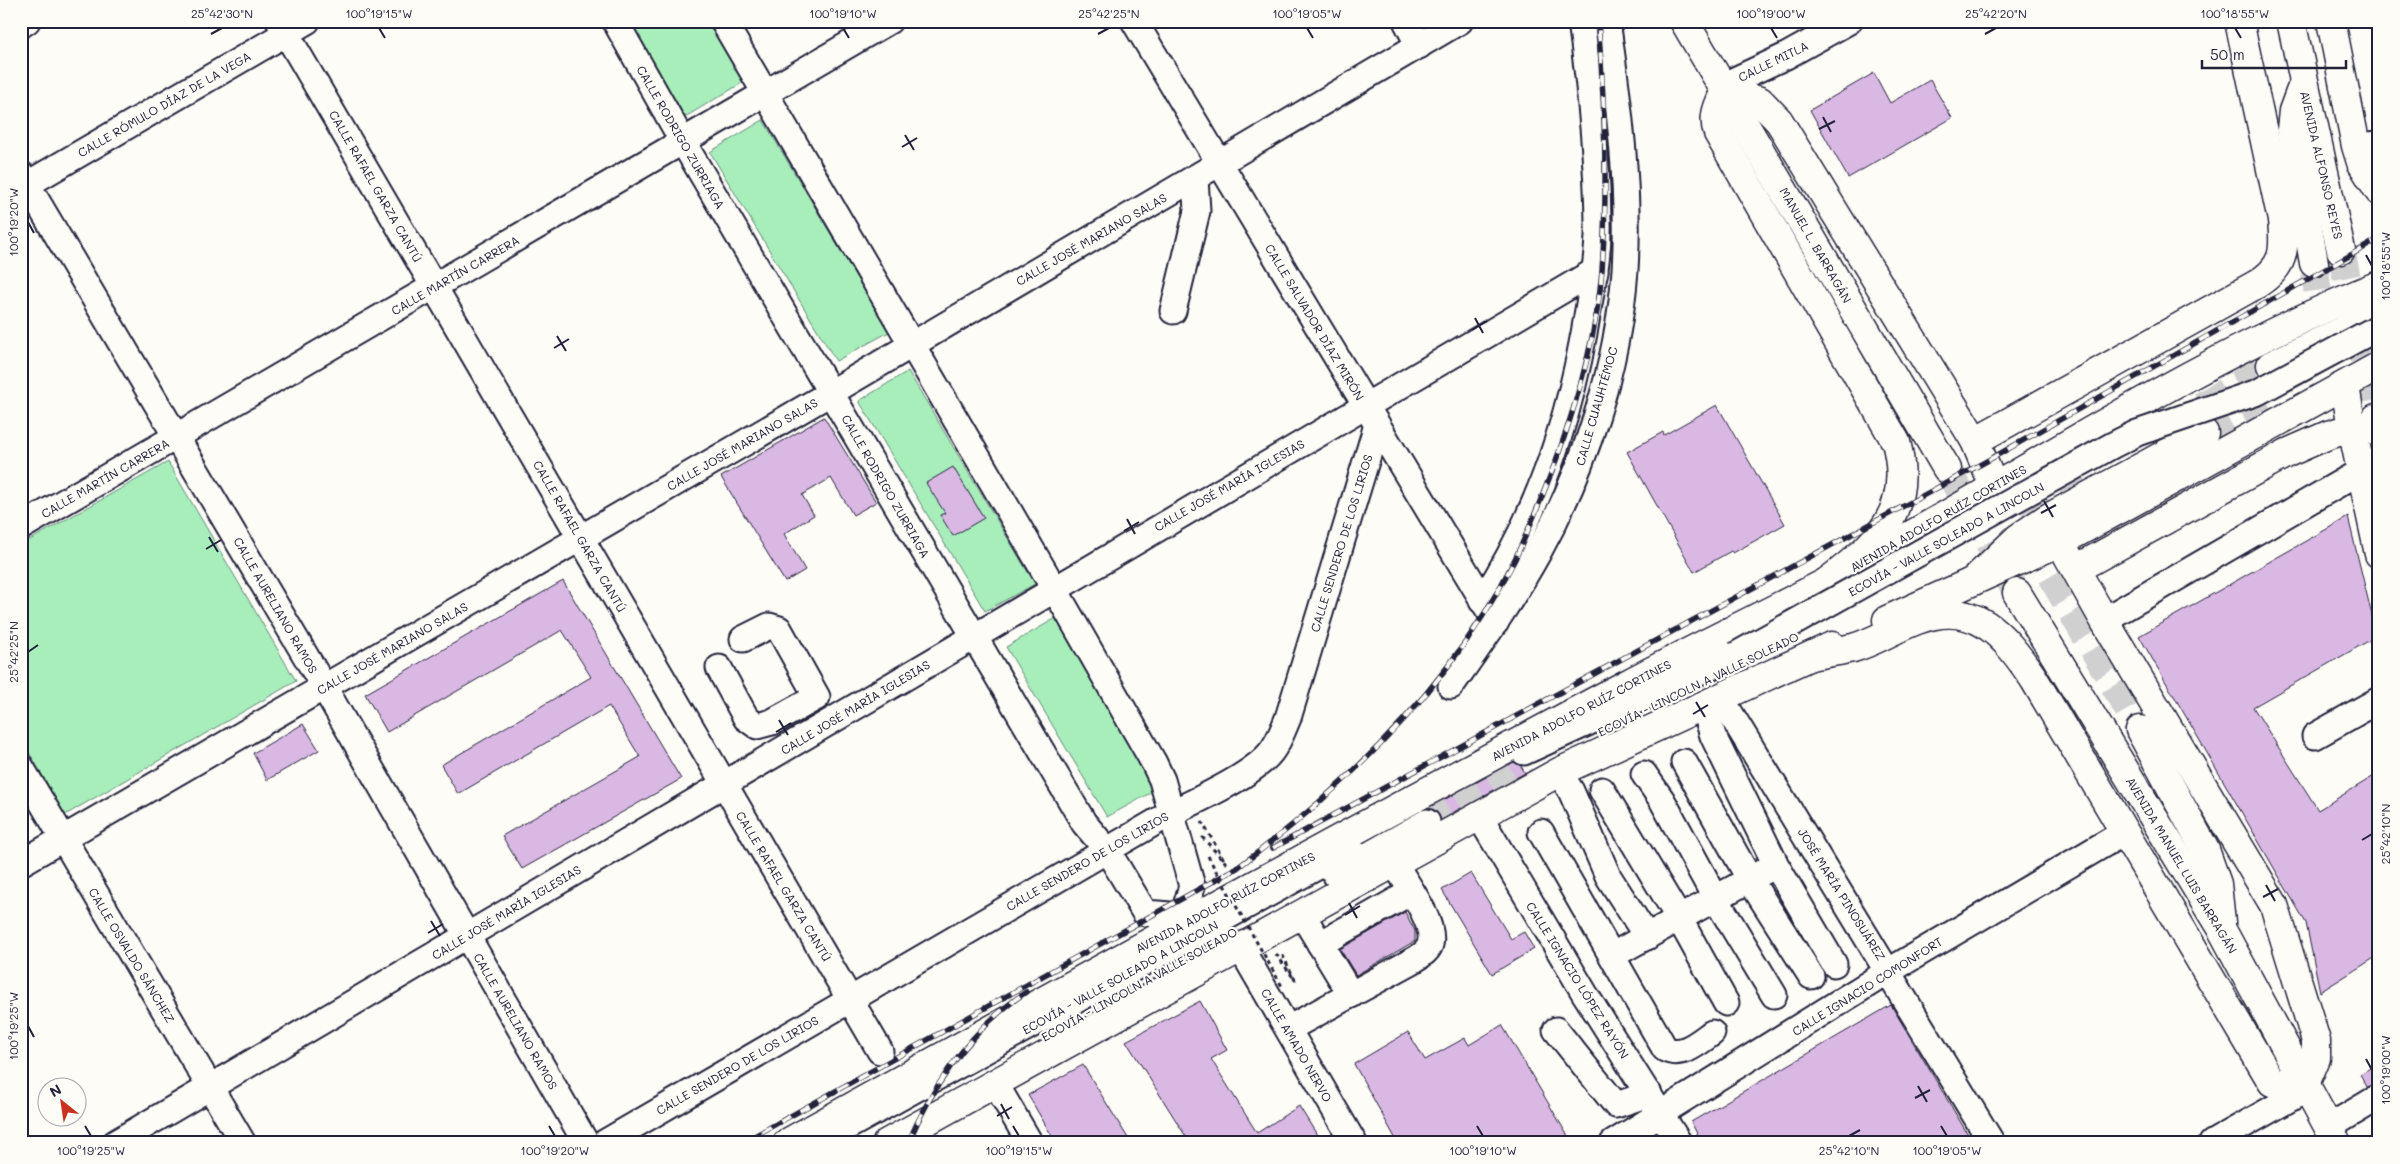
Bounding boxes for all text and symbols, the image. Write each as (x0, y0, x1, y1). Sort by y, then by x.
text: 25°42'30"N (191, 5, 253, 21)
text: 100°19'15"W (345, 5, 413, 21)
text: 100°19'10"W (809, 5, 877, 21)
text: 25°42'25"N (1078, 5, 1140, 21)
text: 100°19'05"W (1272, 5, 1342, 21)
text: 100°19'00"W (1736, 5, 1806, 21)
text: 25°42'20"N (1965, 5, 2027, 21)
text: 100°18'55"W (2201, 5, 2269, 21)
street label: CALLE MITLA (1735, 37, 1811, 85)
scale bar (2202, 38, 2346, 70)
text: 50 m (2210, 44, 2245, 64)
street label: CALLE RÓMULO DÍAZ DE LA VEGA (74, 48, 254, 160)
street label: CALLE RODRIGO ZURRIAGA (633, 62, 729, 212)
street label: AVENIDA ALFONSO REYES (2297, 89, 2347, 241)
street label: CALLE RAFAEL GARZA CANTÚ (326, 107, 426, 265)
street label: MANUEL L. BARRAGÁN (1776, 184, 1856, 306)
text: 100°19'20"W (5, 188, 21, 256)
street label: CALLE JOSÉ MARIANO SALAS (1013, 189, 1169, 289)
street label: CALLE MARTÍN CARRERA (388, 232, 522, 318)
text: 100°18'55"W (2377, 232, 2393, 300)
street label: CALLE SALVADOR DÍAZ MIRÓN (1262, 241, 1368, 403)
street label: CALLE CUAUHTÉMOC (1571, 344, 1621, 467)
street label: CALLE JOSÉ MARIANO SALAS (664, 394, 820, 494)
street label: CALLE RODRIGO ZURRIAGA (838, 411, 934, 561)
street label: CALLE MARTÍN CARRERA (38, 435, 172, 521)
street label: CALLE JOSÉ MARÍA IGLESIAS (1151, 435, 1307, 535)
street label: CALLE SENDERO DE LOS LIRIOS (1306, 452, 1376, 634)
street label: CALLE RAFAEL GARZA CANTÚ (530, 457, 630, 615)
street label: AVENIDA ADOLFO RUÍZ CORTINES (1847, 461, 2029, 575)
street label: ECOVÍA - VALLE SOLEADO A LINCOLN (1845, 478, 2047, 600)
street label: CALLE AURELIANO RAMOS (230, 534, 322, 676)
street label: CALLE JOSÉ MARIANO SALAS (314, 598, 470, 698)
text: 25°42'25"N (5, 621, 21, 683)
street label: ECOVÍA - LINCOLN A VALLE SOLEADO (1595, 628, 1801, 740)
street label: CALLE JOSÉ MARÍA IGLESIAS (778, 656, 933, 758)
street label: AVENIDA ADOLFO RUÍZ CORTINES (1488, 656, 1674, 764)
street label: AVENIDA MANUEL LUIS BARRAGÁN (2123, 774, 2241, 956)
text: 25°42'10"N (2377, 804, 2393, 864)
street label: CALLE RAFAEL GARZA CANTÚ (733, 808, 835, 964)
street label: CALLE SENDERO DE LOS LIRIOS (1003, 808, 1171, 914)
street label: JOSÉ MARÍA PINOSUÁREZ (1795, 825, 1889, 963)
street label: AVENIDA ADOLFO RUÍZ CORTINES (1132, 848, 1318, 956)
street label: CALLE JOSÉ MARÍA IGLESIAS (429, 861, 584, 963)
street label: CALLE OSVALDO SÁNCHEZ (85, 885, 179, 1025)
street label: CALLE IGNACIO LÓPEZ RAYÓN (1523, 899, 1633, 1061)
street label: ECOVÍA - VALLE SOLEADO A LINCOLN (1019, 916, 1221, 1038)
street label: ECOVÍA - LINCOLN A VALLE SOLEADO (1038, 923, 1240, 1045)
street label: CALLE IGNACIO COMONFORT (1789, 933, 1946, 1039)
street label: CALLE AURELIANO RAMOS (470, 950, 562, 1092)
street label: CALLE AMADO NERVO (1258, 985, 1336, 1105)
text: 100°19'25"W (5, 992, 21, 1060)
street label: CALLE SENDERO DE LOS LIRIOS (653, 1012, 821, 1118)
text: 100°19'00"W (2377, 1035, 2393, 1105)
north arrow (38, 1076, 88, 1126)
text: N (46, 1079, 65, 1101)
text: 100°19'25"W (57, 1142, 125, 1158)
text: 100°19'20"W (521, 1142, 589, 1158)
text: 100°19'15"W (985, 1142, 1053, 1158)
text: 100°19'10"W (1449, 1142, 1517, 1158)
text: 25°42'10"N (1819, 1142, 1879, 1158)
text: 100°19'05"W (1912, 1142, 1982, 1158)

